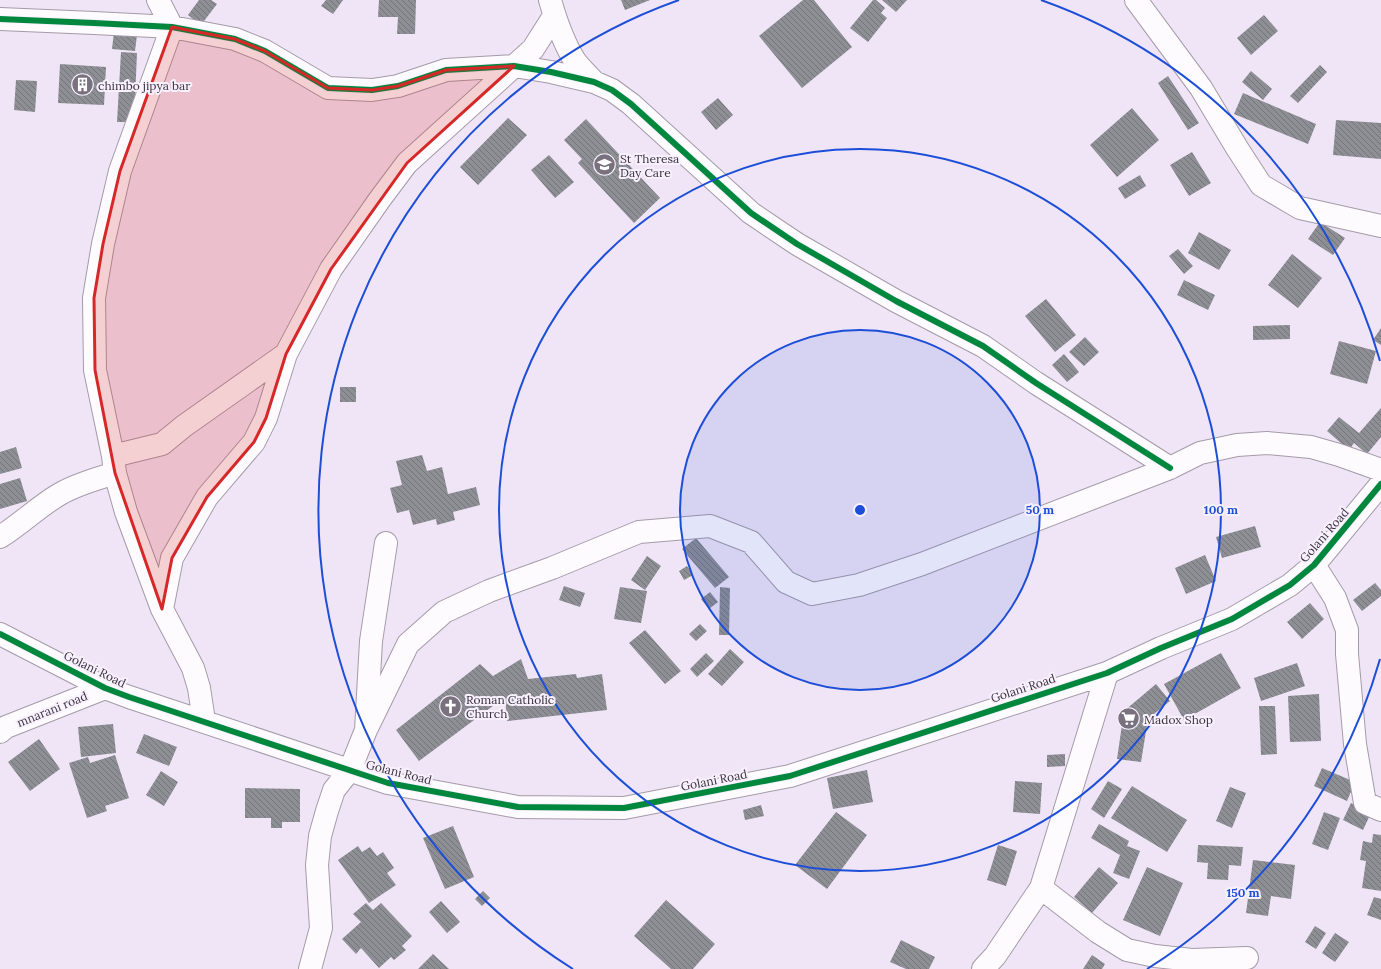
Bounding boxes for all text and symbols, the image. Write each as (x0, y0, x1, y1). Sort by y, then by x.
building icon: chimbo jipya bar (69, 72, 95, 98)
place label: chimbo jipya bar (98, 78, 191, 93)
place label: St Theresa Day Care (620, 151, 679, 180)
school or university icon: St Theresa Day Care (591, 152, 617, 178)
text: 50 m (1026, 502, 1054, 517)
text: 100 m (1204, 502, 1238, 517)
centre of rings (853, 503, 867, 517)
street label: Golani Road (1296, 505, 1352, 565)
street label: Golani Road (61, 648, 129, 690)
street label: Golani Road (989, 670, 1057, 706)
street label: mnarani road (15, 688, 89, 730)
place label: Roman Catholic Church (466, 692, 554, 721)
church icon: Roman Catholic Church (437, 693, 463, 719)
supermarket icon: Madox Shop (1116, 706, 1142, 732)
place label: Madox Shop (1144, 712, 1213, 727)
street label: Golani Road (365, 757, 433, 787)
street label: Golani Road (680, 766, 748, 794)
text: 150 m (1226, 885, 1260, 900)

